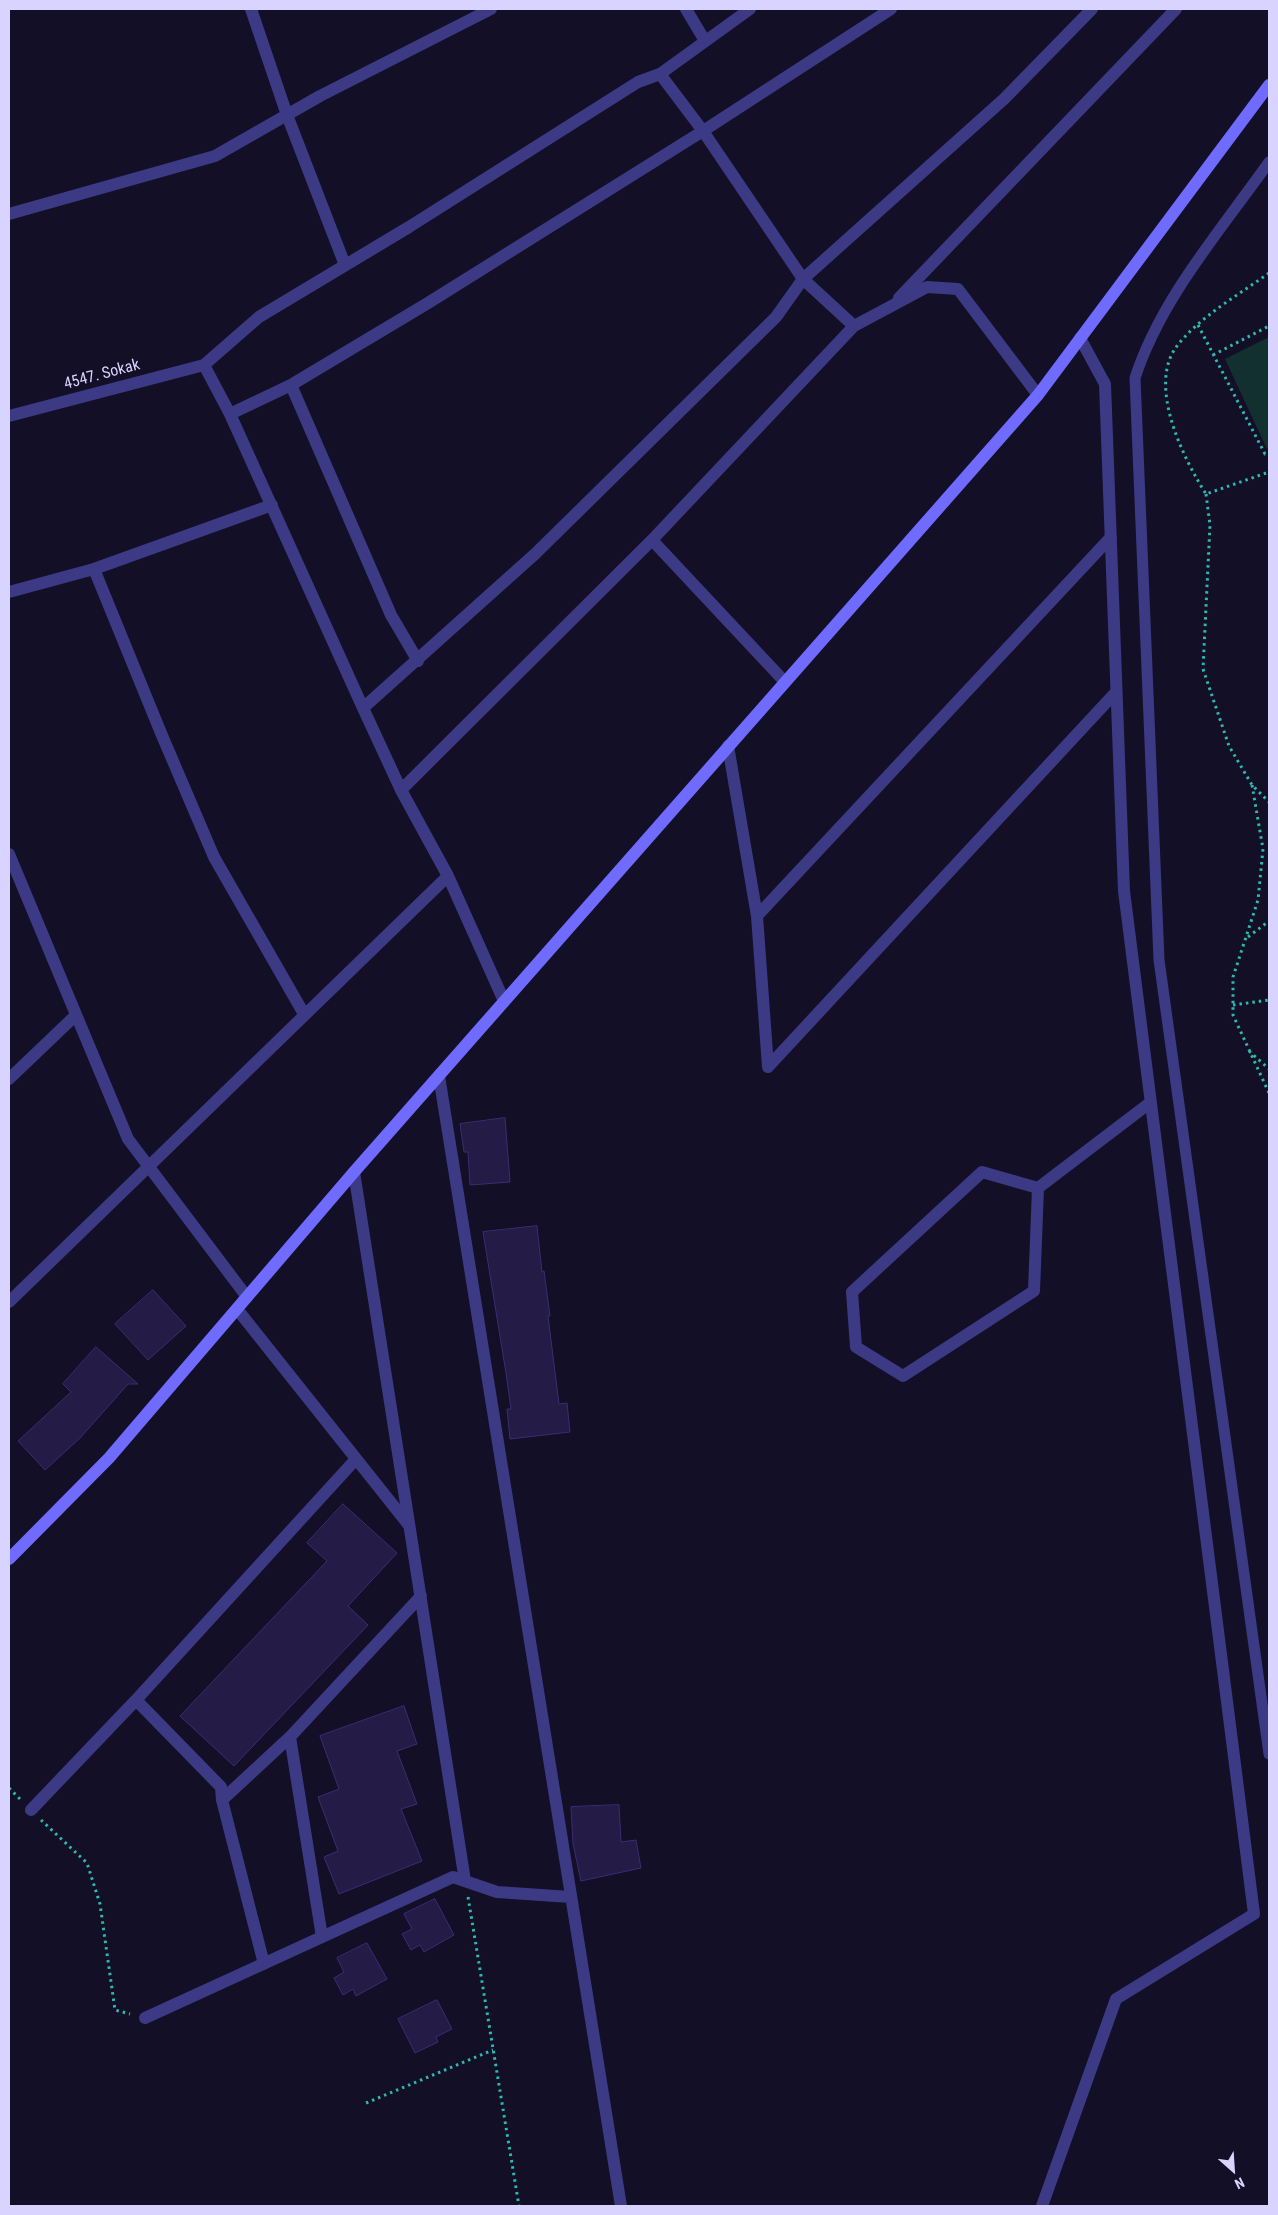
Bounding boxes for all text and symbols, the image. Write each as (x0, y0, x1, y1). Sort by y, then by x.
street label: 4547. Sokak (62, 356, 142, 394)
north arrow (1208, 2145, 1258, 2195)
text: N (1232, 2174, 1247, 2193)

